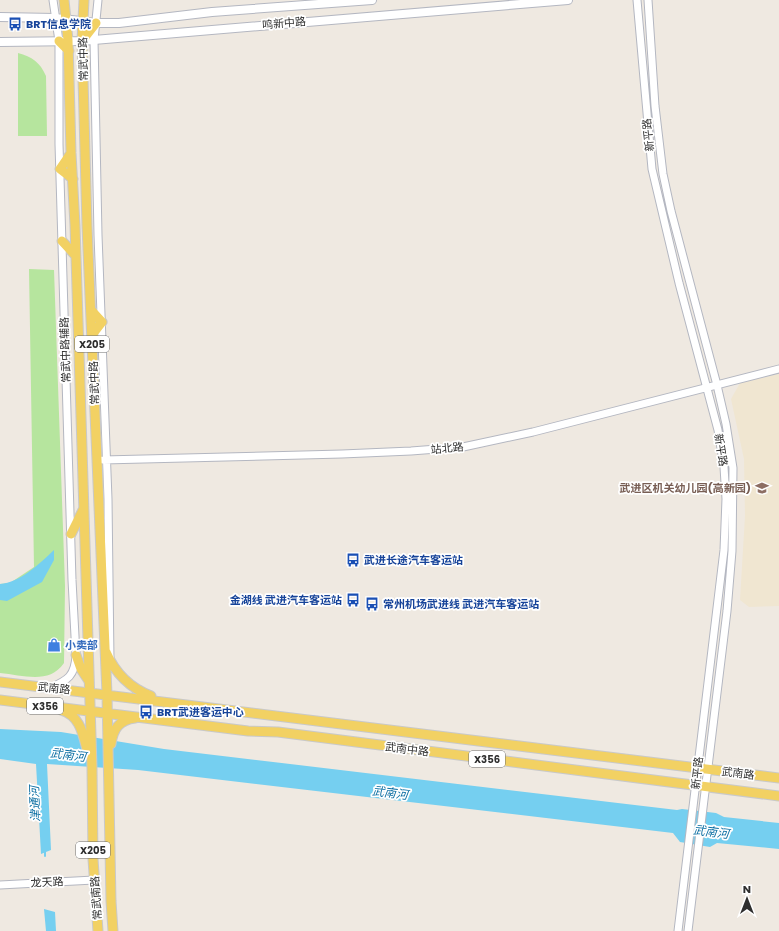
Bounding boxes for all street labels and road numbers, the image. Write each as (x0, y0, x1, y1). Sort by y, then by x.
street label: 鸣新中路 (261, 13, 307, 33)
street label: 常武中路 (75, 37, 91, 81)
street label: 新平路 (638, 118, 658, 152)
street label: 常武中路辅路 (56, 317, 74, 383)
road number: X205 (75, 336, 109, 352)
street label: 常武中路 (85, 361, 103, 405)
street label: 新平路 (711, 432, 731, 468)
street label: 站北路 (430, 438, 464, 458)
street label: 武南路 (37, 678, 71, 698)
road number: X356 (27, 698, 63, 714)
street label: 武南中路 (384, 738, 430, 760)
road number: X356 (469, 751, 505, 767)
street label: 新平路 (687, 756, 707, 790)
street label: 武南路 (721, 763, 755, 783)
road number: X205 (76, 842, 110, 858)
street label: 龙天路 (30, 873, 64, 891)
street label: 常武南路 (86, 875, 106, 921)

